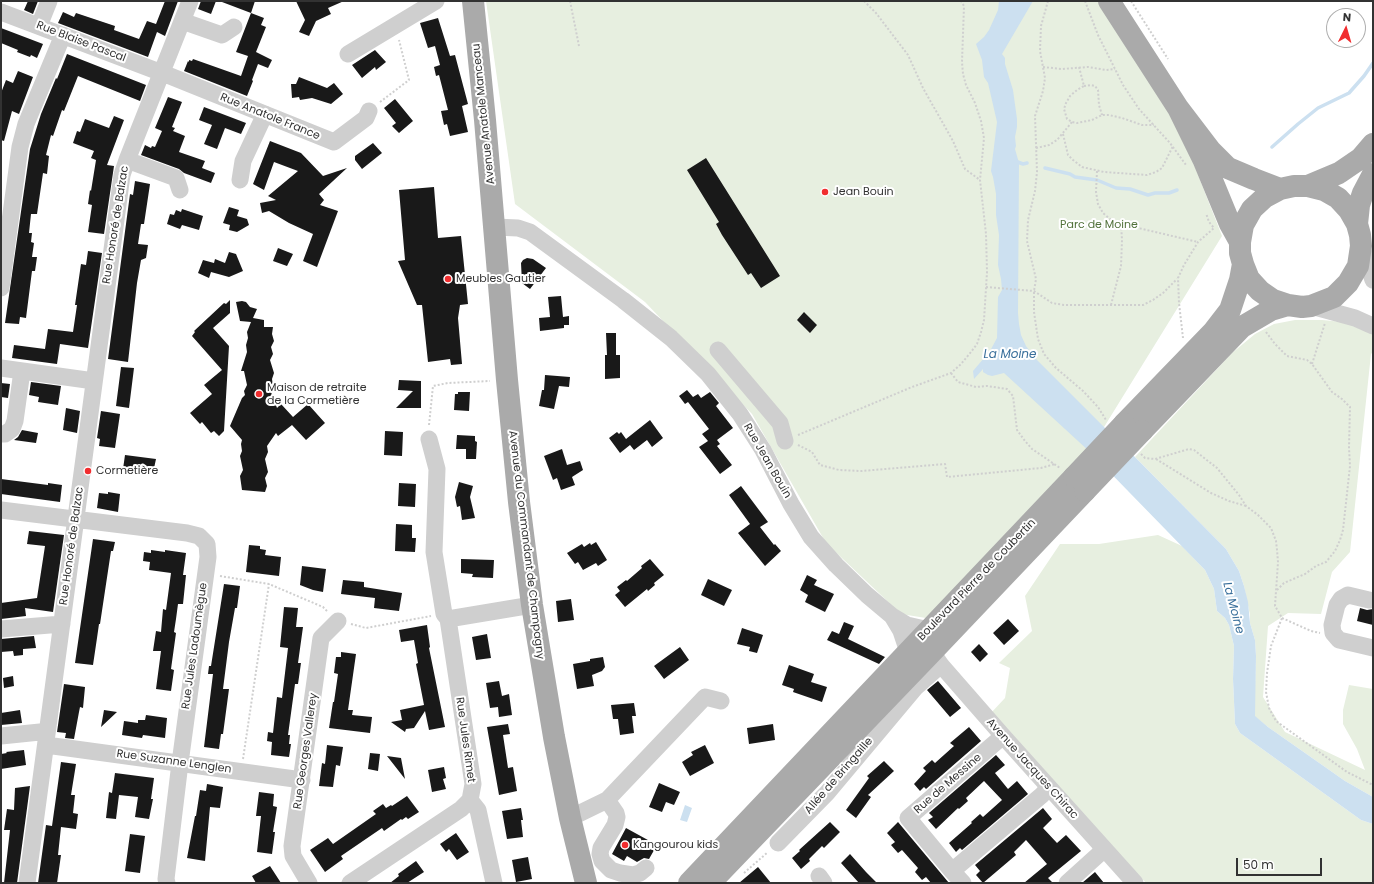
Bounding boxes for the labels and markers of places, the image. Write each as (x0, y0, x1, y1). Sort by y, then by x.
place label: Jean Bouin (833, 185, 894, 199)
marker: Jean Bouin (820, 187, 830, 197)
place label: Meubles Gautier (456, 272, 546, 286)
marker: Meubles Gautier (443, 274, 453, 284)
place label: Maison de retraite de la Cormetière (267, 381, 367, 407)
marker: Maison de retraite de la Cormetière (254, 389, 264, 399)
place label: Cormetière (96, 464, 158, 478)
marker: Cormetière (83, 466, 93, 476)
place label: Kangourou kids (633, 838, 718, 852)
marker: Kangourou kids (620, 840, 630, 850)

